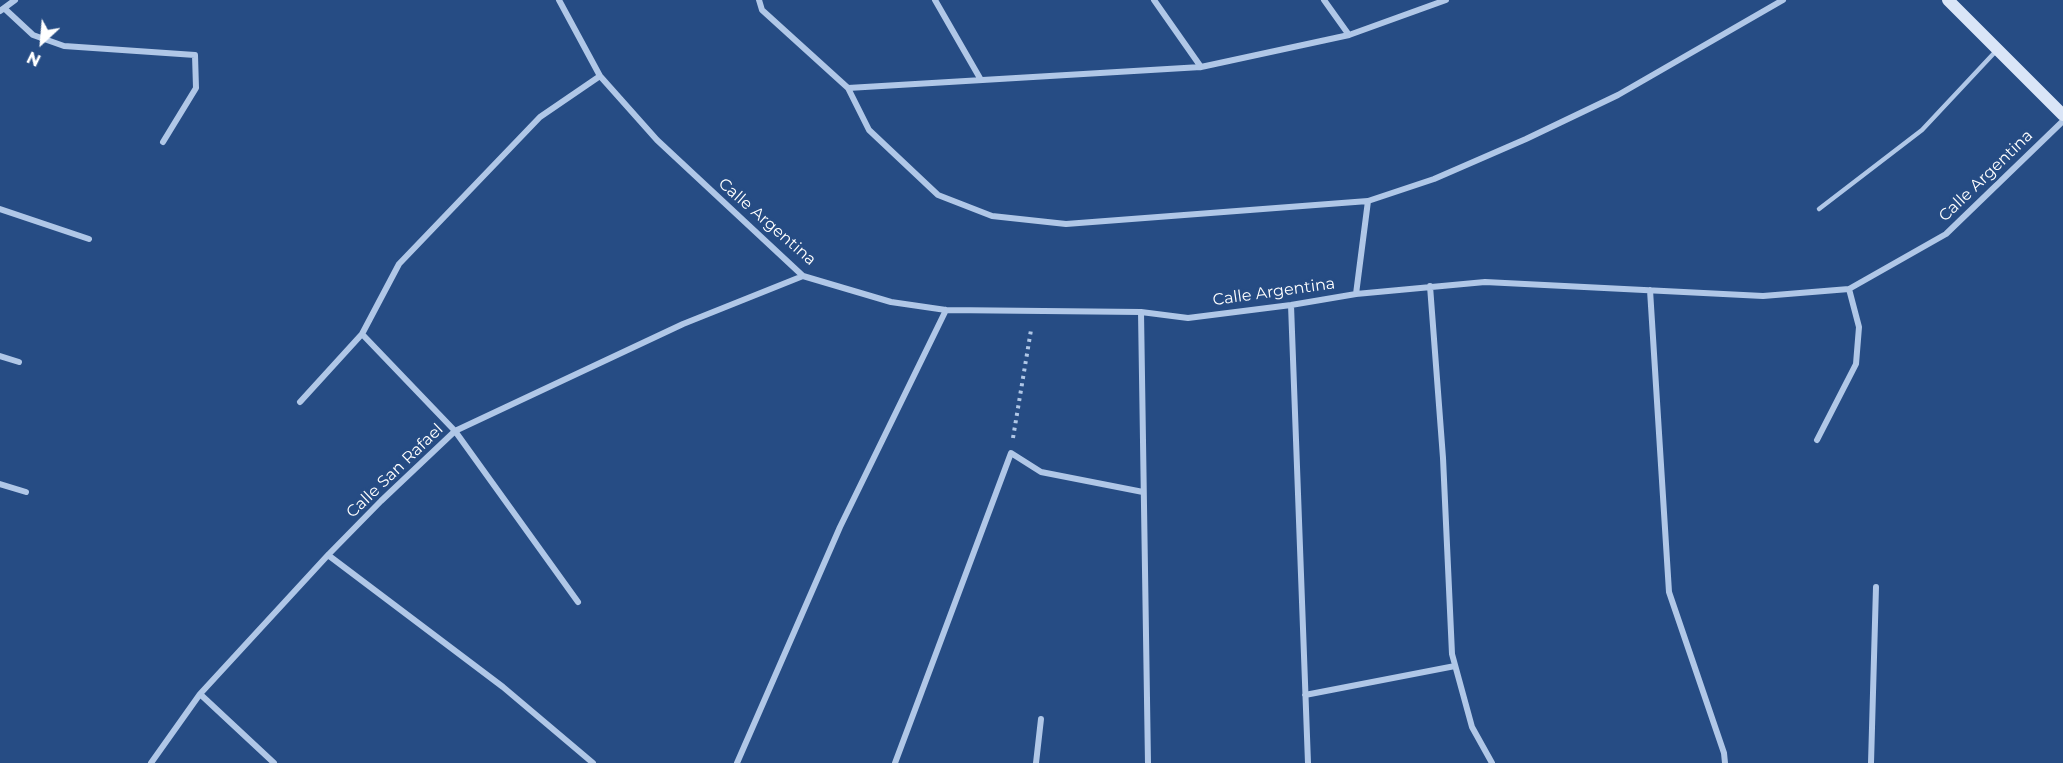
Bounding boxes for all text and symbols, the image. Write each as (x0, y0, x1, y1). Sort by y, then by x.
north arrow (12, 12, 72, 72)
text: N (24, 47, 44, 70)
street label: Calle Argentina (1935, 126, 2037, 226)
street label: Calle Argentina (714, 174, 820, 270)
street label: Calle Argentina (1212, 274, 1336, 310)
street label: Calle San Rafael (343, 420, 447, 522)

